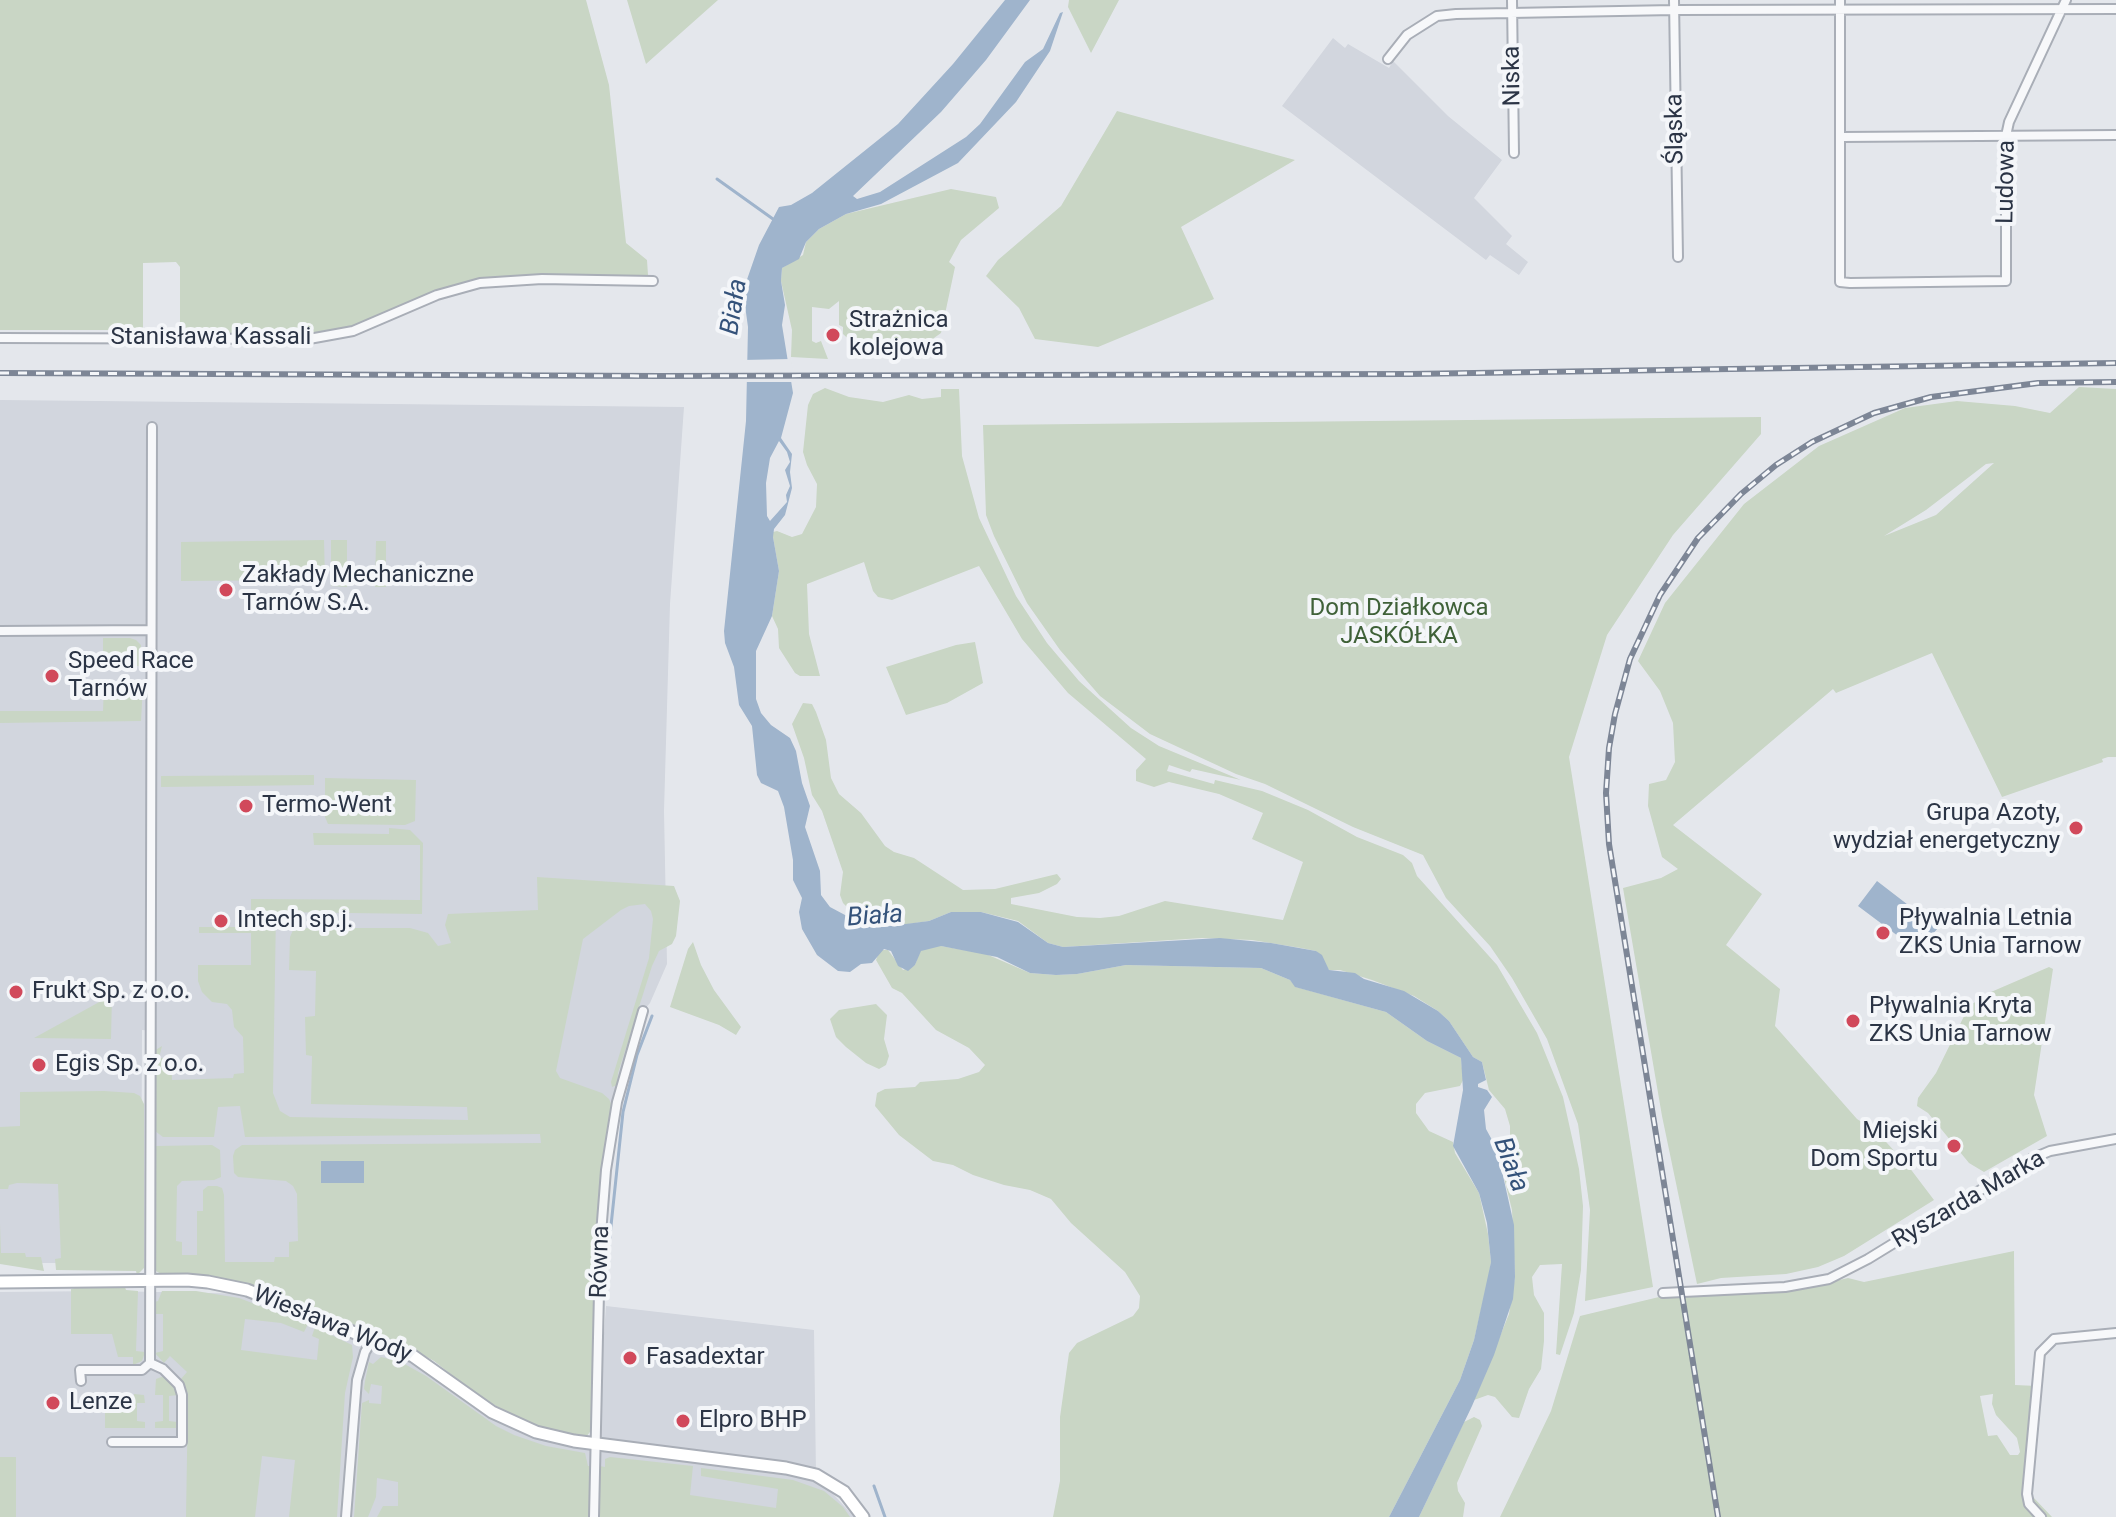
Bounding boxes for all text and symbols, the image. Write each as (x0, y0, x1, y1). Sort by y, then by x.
street label: Niska (1498, 45, 1528, 107)
street label: Śląska (1661, 93, 1691, 165)
street label: Ludowa (1992, 140, 2022, 224)
water label: Biała (715, 277, 755, 337)
place label: Strażnica kolejowa (849, 307, 948, 363)
street label: Stanisława Kassali (111, 324, 311, 352)
marker: Strażnica kolejowa (824, 326, 842, 344)
place label: Zakłady Mechaniczne Tarnów S.A. (242, 562, 474, 618)
marker: Zakłady Mechaniczne Tarnów S.A. (217, 581, 235, 599)
park label: Dom Działkowca JASKÓŁKA (1310, 595, 1488, 651)
place label: Speed Race Tarnów (68, 648, 194, 704)
marker: Speed Race Tarnów (43, 667, 61, 685)
place label: Termo-Went (262, 792, 392, 820)
marker: Termo-Went (237, 797, 255, 815)
place label: Grupa Azoty, wydział energetyczny (1833, 800, 2060, 856)
marker: Grupa Azoty, wydział energetyczny (2067, 819, 2085, 837)
water label: Biała (846, 899, 904, 935)
place label: Pływalnia Letnia ZKS Unia Tarnow (1899, 905, 2081, 961)
place label: Intech sp.j. (237, 907, 353, 935)
marker: Intech sp.j. (212, 912, 230, 930)
marker: Pływalnia Letnia ZKS Unia Tarnow (1874, 924, 1892, 942)
place label: Frukt Sp. z o.o. (32, 978, 190, 1006)
marker: Frukt Sp. z o.o. (7, 983, 25, 1001)
place label: Pływalnia Kryta ZKS Unia Tarnow (1869, 993, 2051, 1049)
marker: Pływalnia Kryta ZKS Unia Tarnow (1844, 1012, 1862, 1030)
place label: Egis Sp. z o.o. (55, 1051, 204, 1079)
marker: Egis Sp. z o.o. (30, 1056, 48, 1074)
place label: Miejski Dom Sportu (1810, 1118, 1938, 1174)
water label: Biała (1485, 1133, 1535, 1197)
marker: Miejski Dom Sportu (1945, 1137, 1963, 1155)
street label: Ryszarda Marka (1888, 1145, 2050, 1255)
street label: Równa (585, 1225, 617, 1299)
street label: Wiesława Wody (249, 1280, 415, 1370)
place label: Fasadextar (646, 1344, 765, 1372)
marker: Fasadextar (621, 1349, 639, 1367)
place label: Lenze (69, 1389, 132, 1417)
marker: Lenze (44, 1394, 62, 1412)
place label: Elpro BHP (699, 1407, 807, 1435)
marker: Elpro BHP (674, 1412, 692, 1430)

